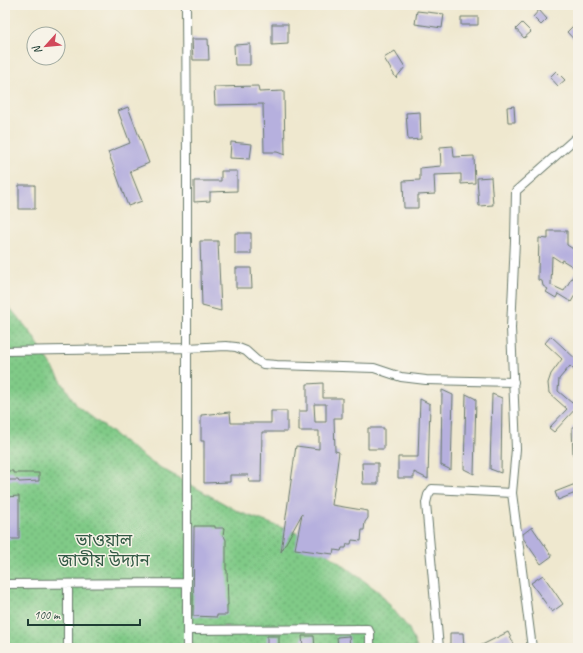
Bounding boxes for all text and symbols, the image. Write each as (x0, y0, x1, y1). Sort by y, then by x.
north arrow (26, 26, 66, 66)
text: N (28, 42, 45, 57)
park label: ভাওয়াল জাতীয় উদ্যান (57, 530, 150, 571)
scale bar (28, 601, 140, 627)
text: 100 m (34, 607, 61, 623)

